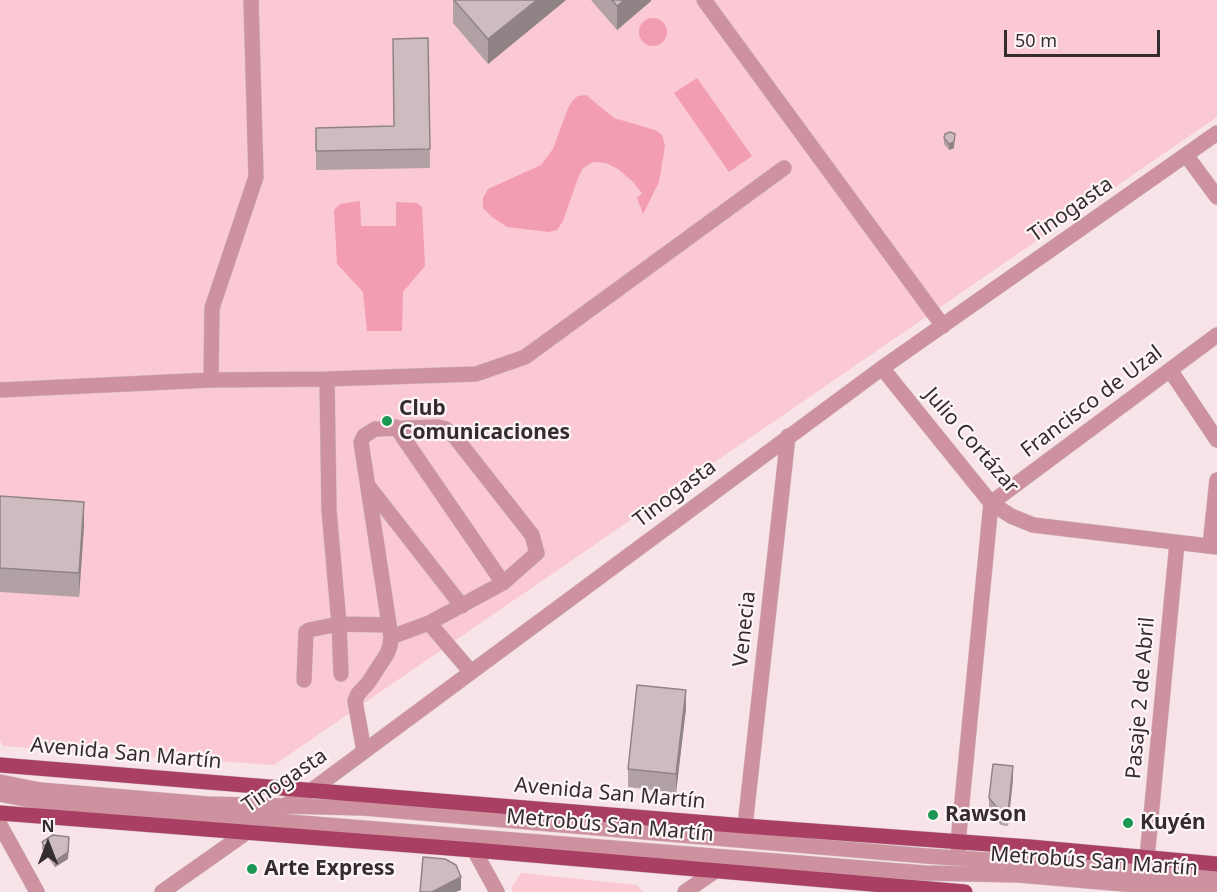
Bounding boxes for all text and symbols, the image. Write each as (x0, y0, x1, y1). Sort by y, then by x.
scale bar (1007, 18, 1163, 56)
text: 50 m (1015, 28, 1057, 52)
street label: Tinogasta (1024, 172, 1118, 248)
street label: Francisco de Uzal (1016, 341, 1168, 463)
street label: Julio Cortázar (918, 383, 1024, 499)
place label: Club Comunicaciones (399, 396, 570, 446)
marker: Club Comunicaciones (380, 414, 394, 428)
street label: Tinogasta (629, 455, 721, 533)
street label: Venecia (728, 590, 762, 668)
street label: Pasaje 2 de Abril (1121, 616, 1161, 780)
street label: Avenida San Martín (29, 733, 223, 775)
street label: Tinogasta (238, 743, 332, 819)
street label: Avenida San Martín (513, 773, 707, 815)
place label: Rawson (945, 802, 1027, 828)
street label: Metrobús San Martín (505, 804, 715, 848)
marker: Rawson (926, 808, 940, 822)
place label: Kuyén (1140, 810, 1206, 836)
north arrow (18, 814, 78, 874)
text: N (41, 815, 55, 837)
marker: Kuyén (1121, 816, 1135, 830)
street label: Metrobús San Martín (989, 842, 1199, 882)
place label: Arte Express (264, 856, 395, 882)
marker: Arte Express (245, 862, 259, 876)

